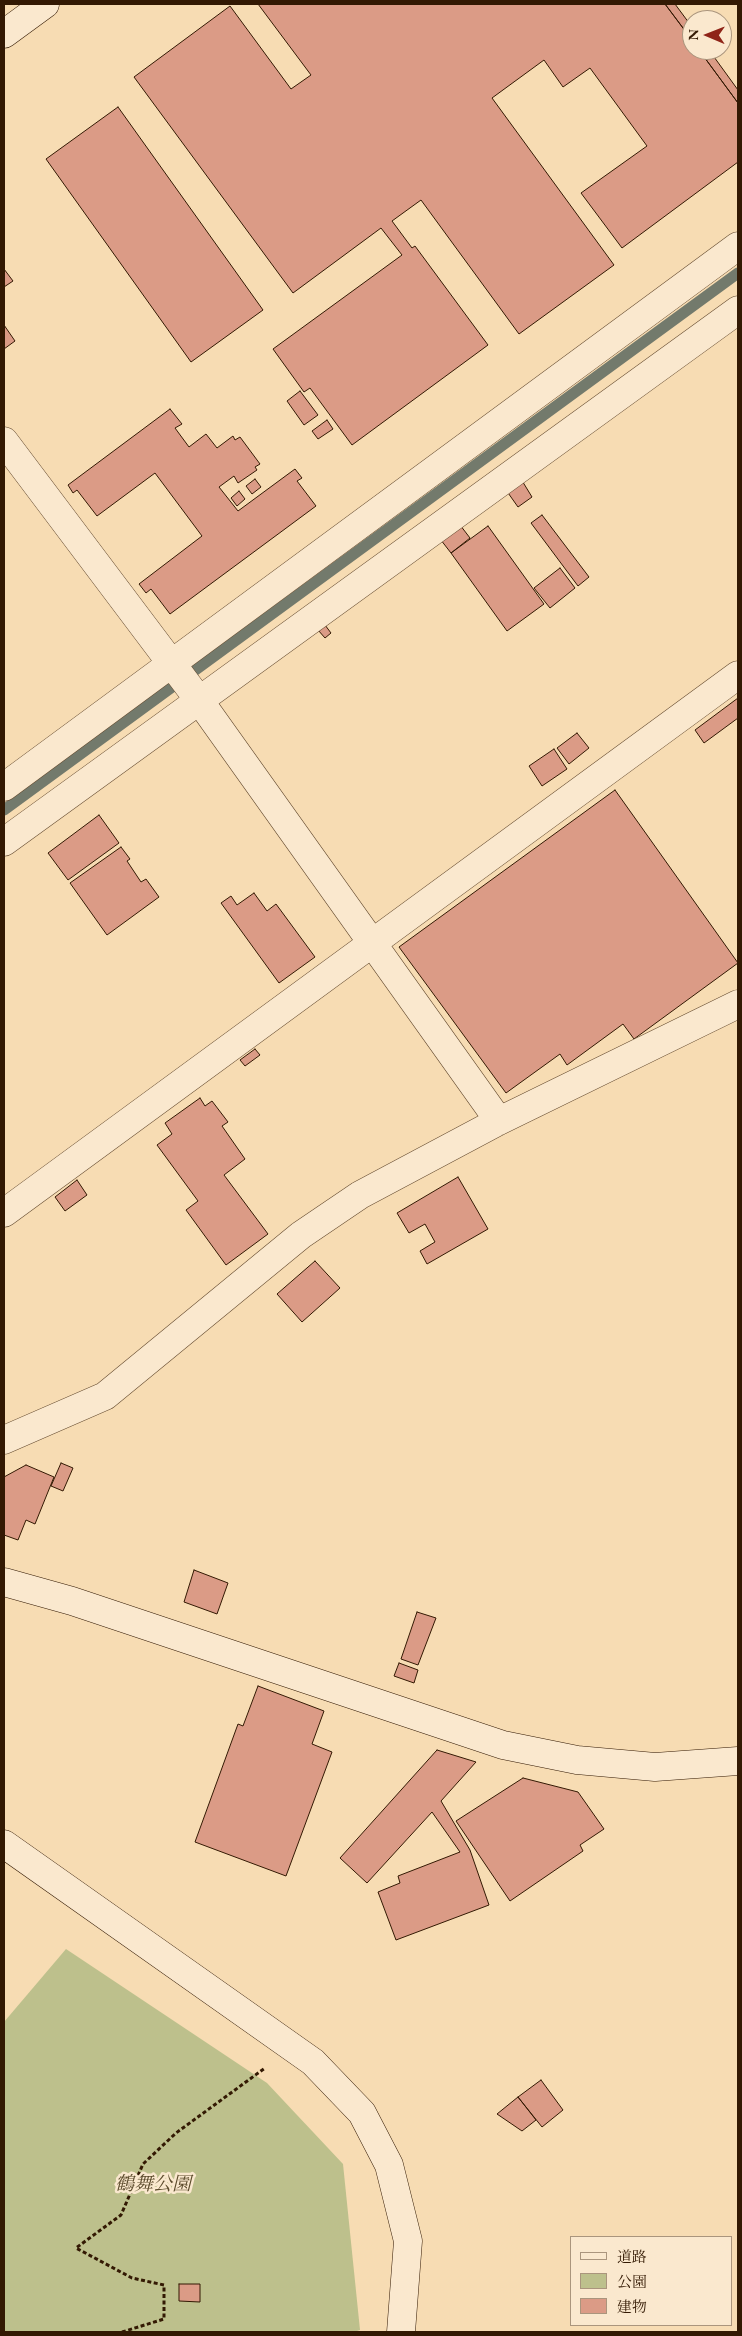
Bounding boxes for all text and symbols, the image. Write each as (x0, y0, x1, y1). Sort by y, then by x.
north arrow (682, 10, 732, 60)
text: N (684, 29, 702, 41)
park label: 鶴舞公園 (115, 2174, 191, 2196)
legend (570, 2236, 732, 2326)
text: 道路 (617, 2247, 647, 2266)
text: 公園 (617, 2272, 647, 2291)
text: 建物 (617, 2297, 647, 2316)

